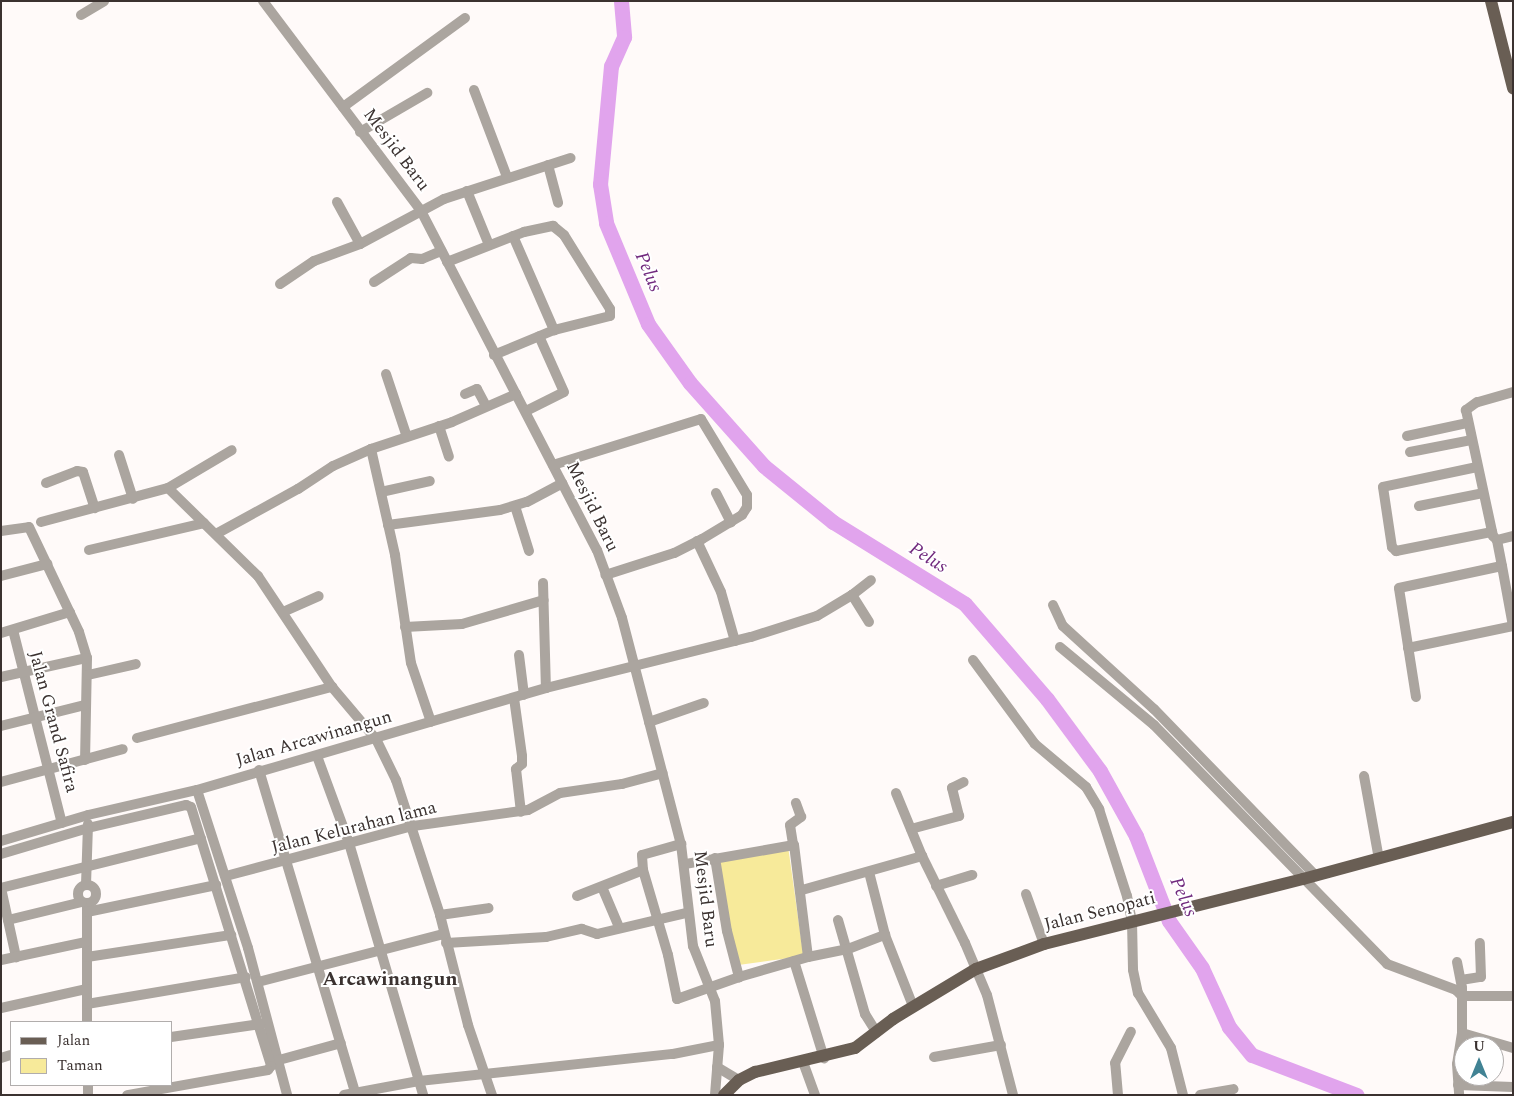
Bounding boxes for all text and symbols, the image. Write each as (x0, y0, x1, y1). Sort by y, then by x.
street label: Mesjid Baru (358, 105, 434, 195)
water label: Pelus (629, 249, 667, 295)
street label: Mesjid Baru (561, 458, 623, 556)
water label: Pelus (905, 537, 951, 579)
street label: Jalan Grand Safira (24, 649, 82, 795)
street label: Jalan Arcawinangun (233, 706, 395, 772)
street label: Jalan Kelurahan lama (269, 797, 439, 859)
street label: Mesjid Baru (688, 849, 722, 949)
water label: Pelus (1164, 874, 1202, 920)
street label: Jalan Senopati (1042, 888, 1158, 936)
district label: Arcawinangun (322, 967, 458, 991)
legend (10, 1021, 172, 1086)
text: Jalan (57, 1029, 90, 1052)
north arrow (1454, 1036, 1504, 1086)
text: U (1473, 1036, 1485, 1057)
text: Taman (57, 1054, 103, 1077)

